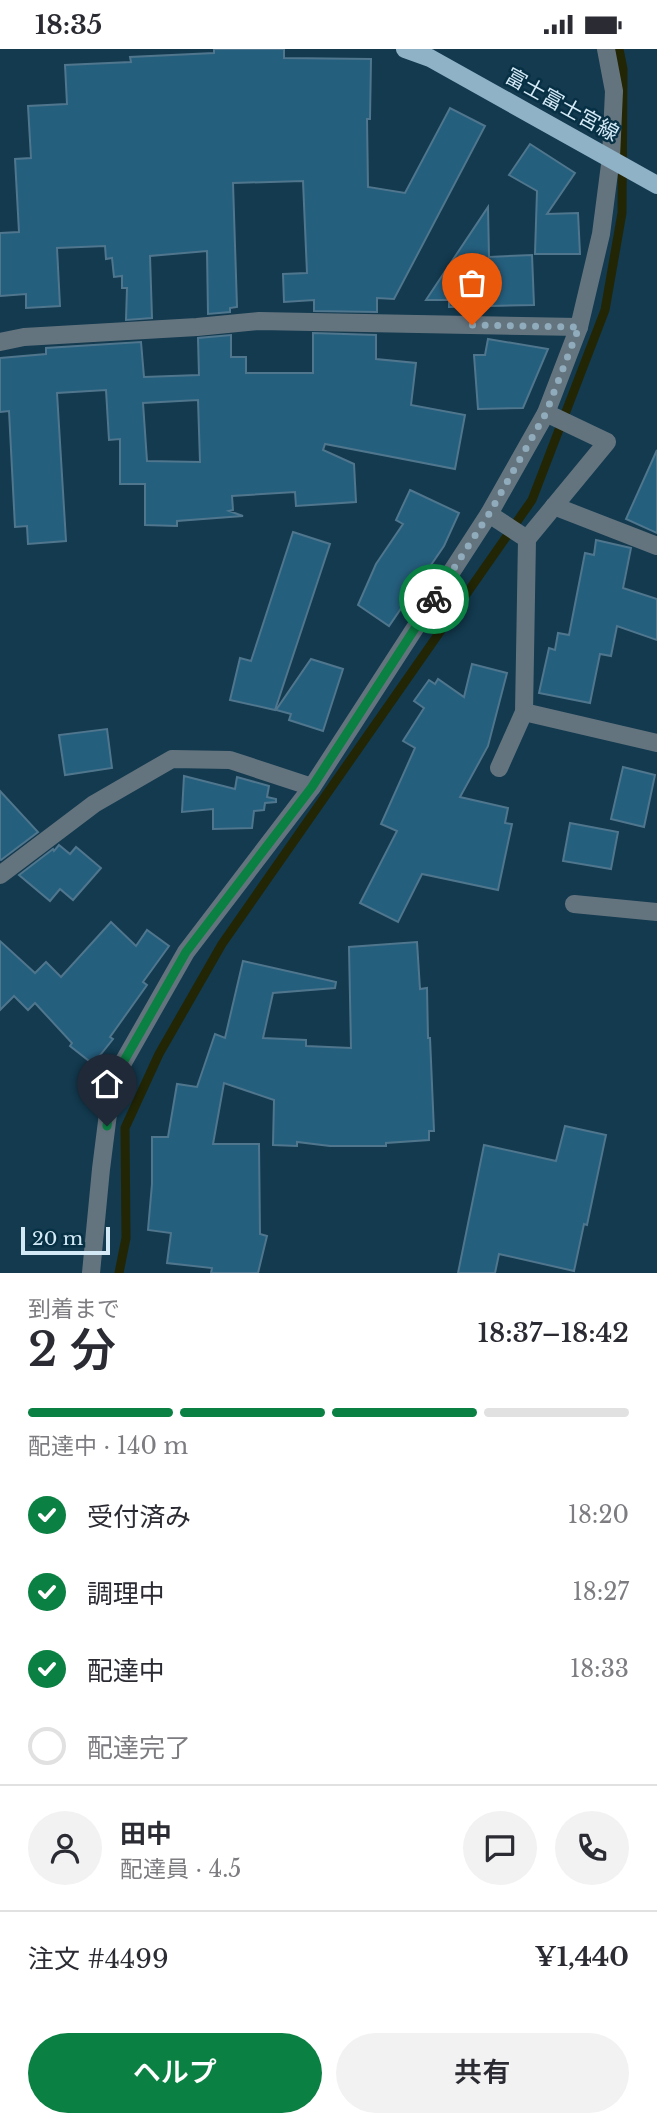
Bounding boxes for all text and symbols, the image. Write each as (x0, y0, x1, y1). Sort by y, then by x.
text: 18:35 (35, 9, 102, 41)
street label: 富士富士宮線 (501, 63, 623, 147)
pin (442, 253, 502, 325)
icon: bag (453, 264, 491, 302)
courier (399, 564, 469, 634)
icon: bike (415, 580, 453, 618)
pin (77, 1054, 137, 1126)
icon: home (88, 1065, 126, 1103)
scale bar (21, 1224, 110, 1256)
text: 20 m (32, 1227, 83, 1250)
text: 到着まで (28, 1295, 120, 1323)
text: 18:37–18:42 (477, 1317, 629, 1349)
text: 2 分 (28, 1321, 116, 1378)
text: 配達中 · 140 m (28, 1432, 188, 1460)
icon: check (28, 1496, 66, 1534)
text: 受付済み (87, 1501, 191, 1533)
text: 18:20 (568, 1501, 629, 1529)
icon: check (28, 1573, 66, 1611)
text: 調理中 (87, 1578, 165, 1610)
text: 18:27 (573, 1578, 629, 1606)
icon: check (28, 1650, 66, 1688)
text: 配達中 (87, 1655, 165, 1687)
text: 18:33 (570, 1655, 629, 1683)
text: 配達完了 (87, 1732, 191, 1764)
button: person (28, 1811, 102, 1885)
button: chat (463, 1811, 537, 1885)
button: phone (555, 1811, 629, 1885)
text: 田中 (120, 1818, 172, 1850)
text: 配達員 · 4.5 (120, 1855, 241, 1883)
text: ¥1,440 (535, 1941, 629, 1973)
text: 注文 #4499 (28, 1943, 169, 1975)
button: ヘルプ (28, 2033, 322, 2113)
button: 共有 (336, 2033, 629, 2113)

